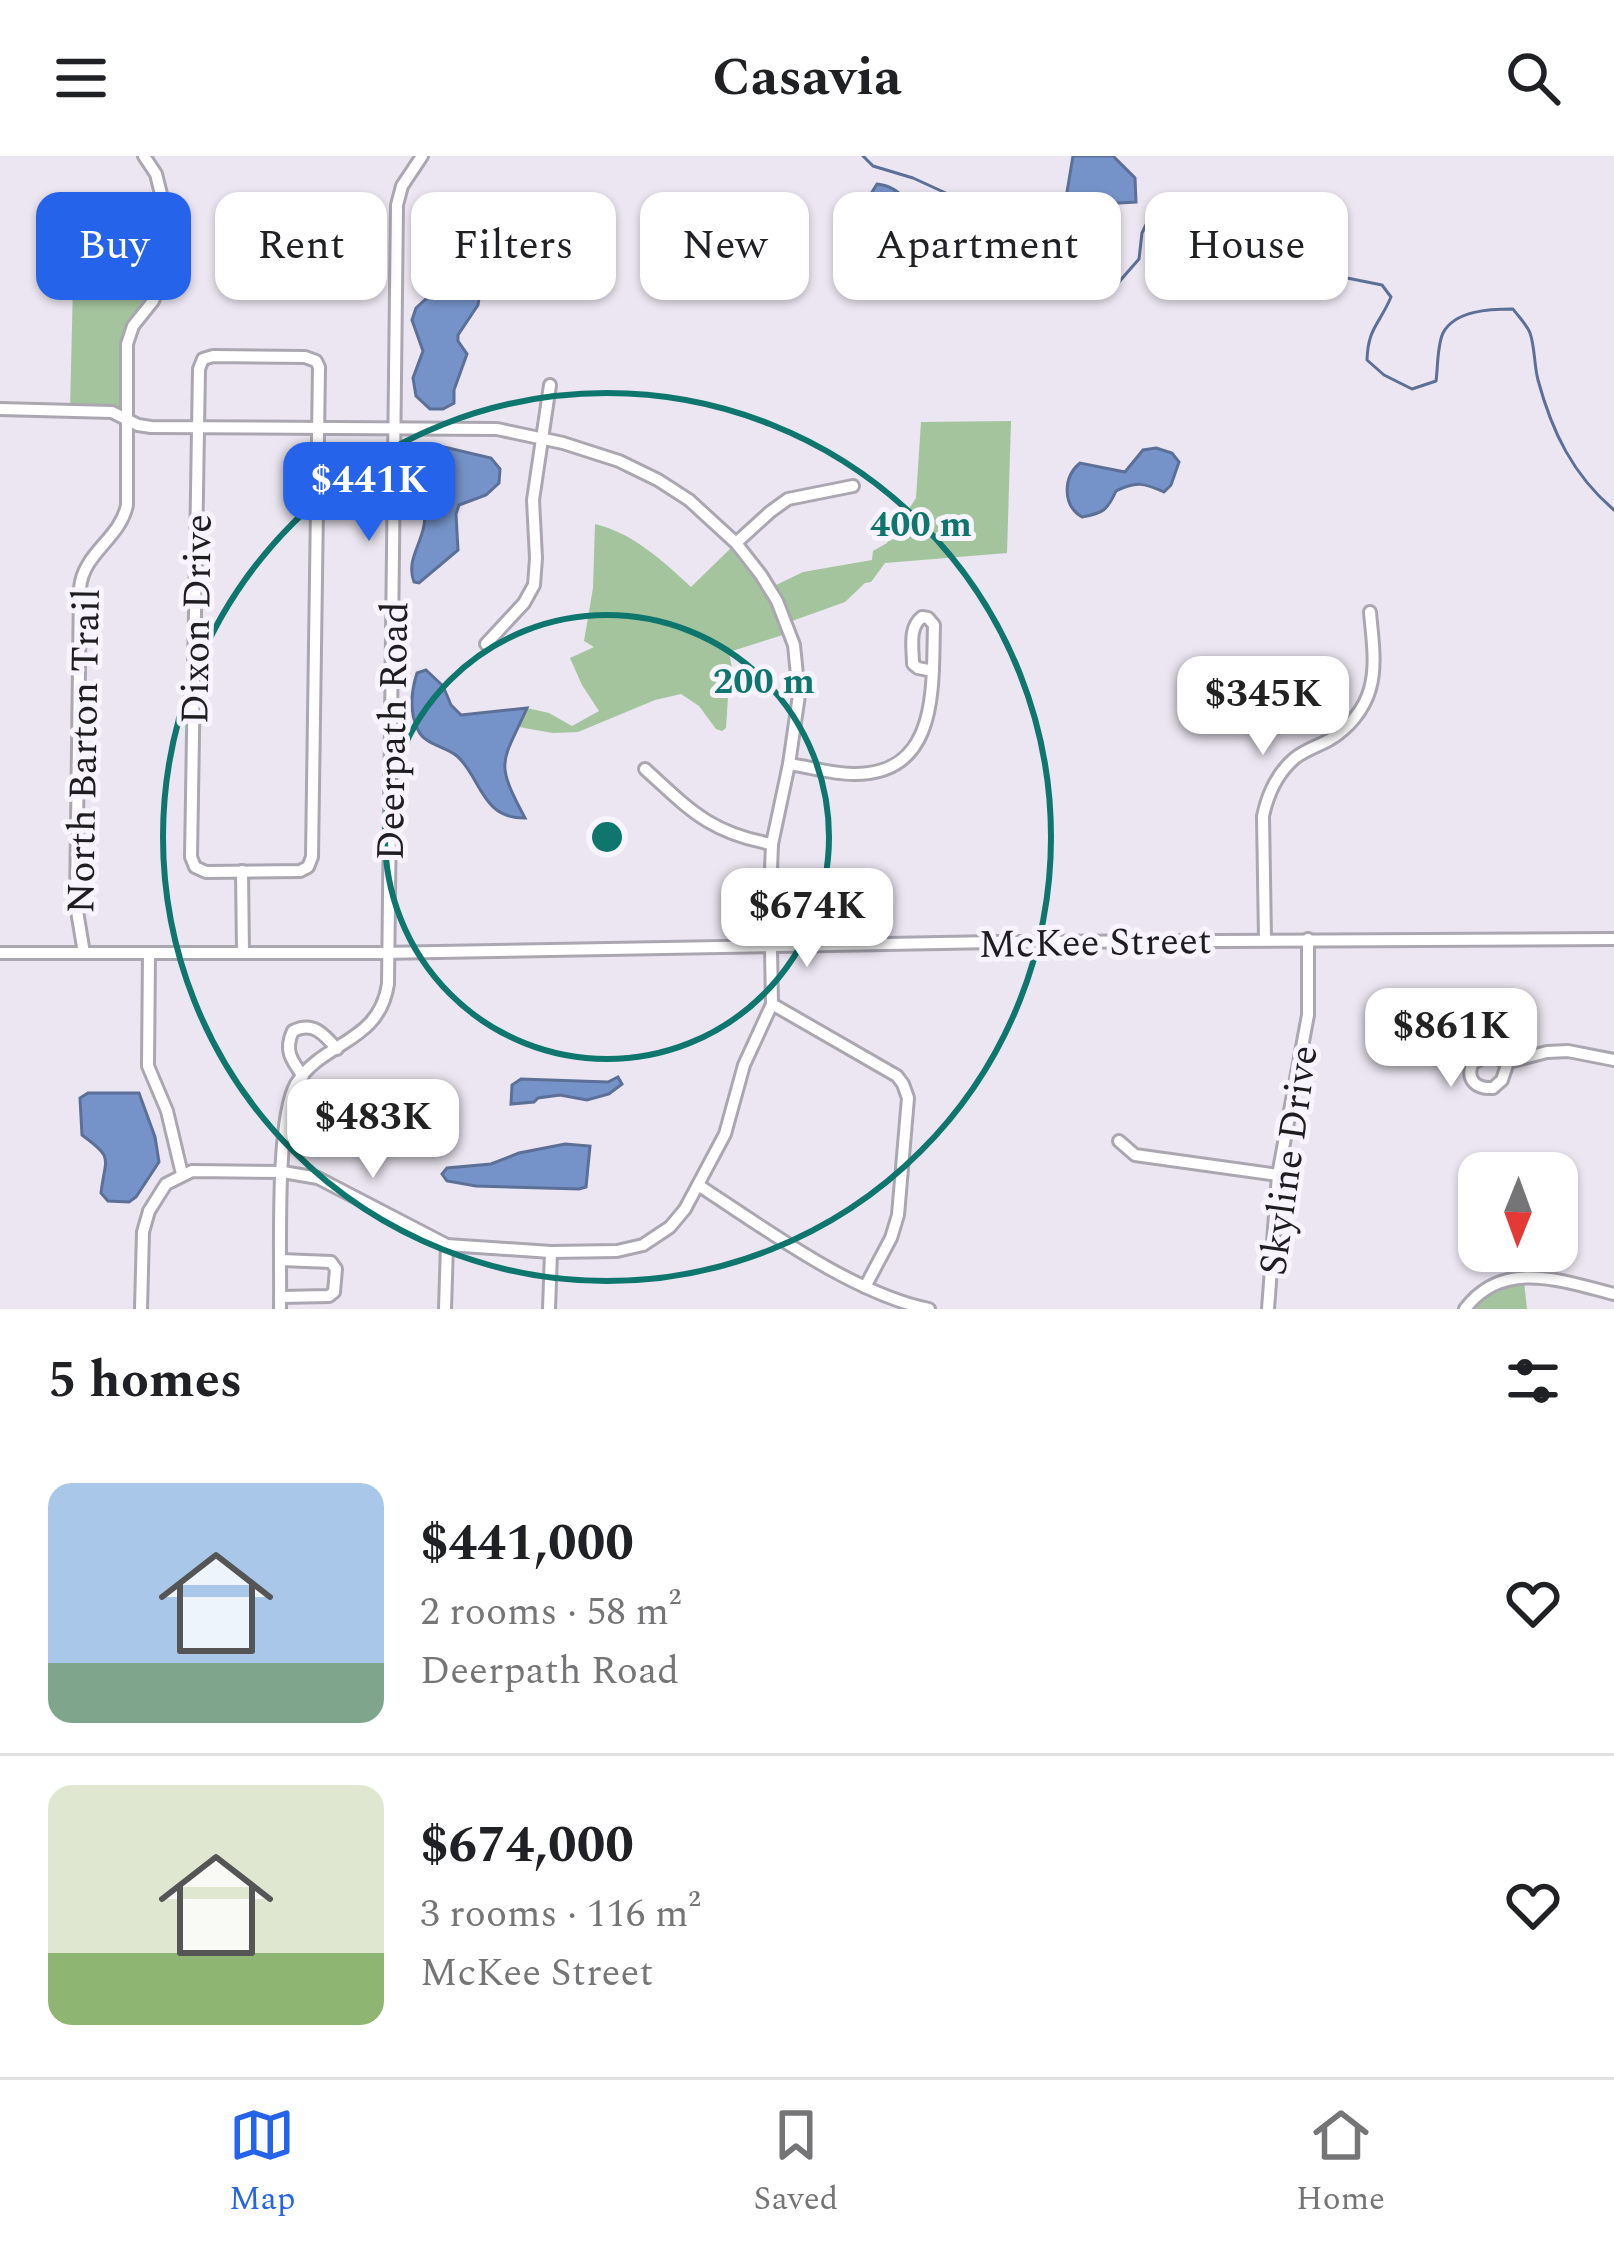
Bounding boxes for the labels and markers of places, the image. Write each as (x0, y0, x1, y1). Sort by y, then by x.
pin: $441K (285, 442, 453, 544)
pin: $345K (1179, 656, 1347, 758)
centre of rings (586, 816, 628, 858)
pin: $674K (723, 868, 891, 970)
pin: $861K (1367, 988, 1535, 1090)
pin: $483K (289, 1079, 457, 1181)

